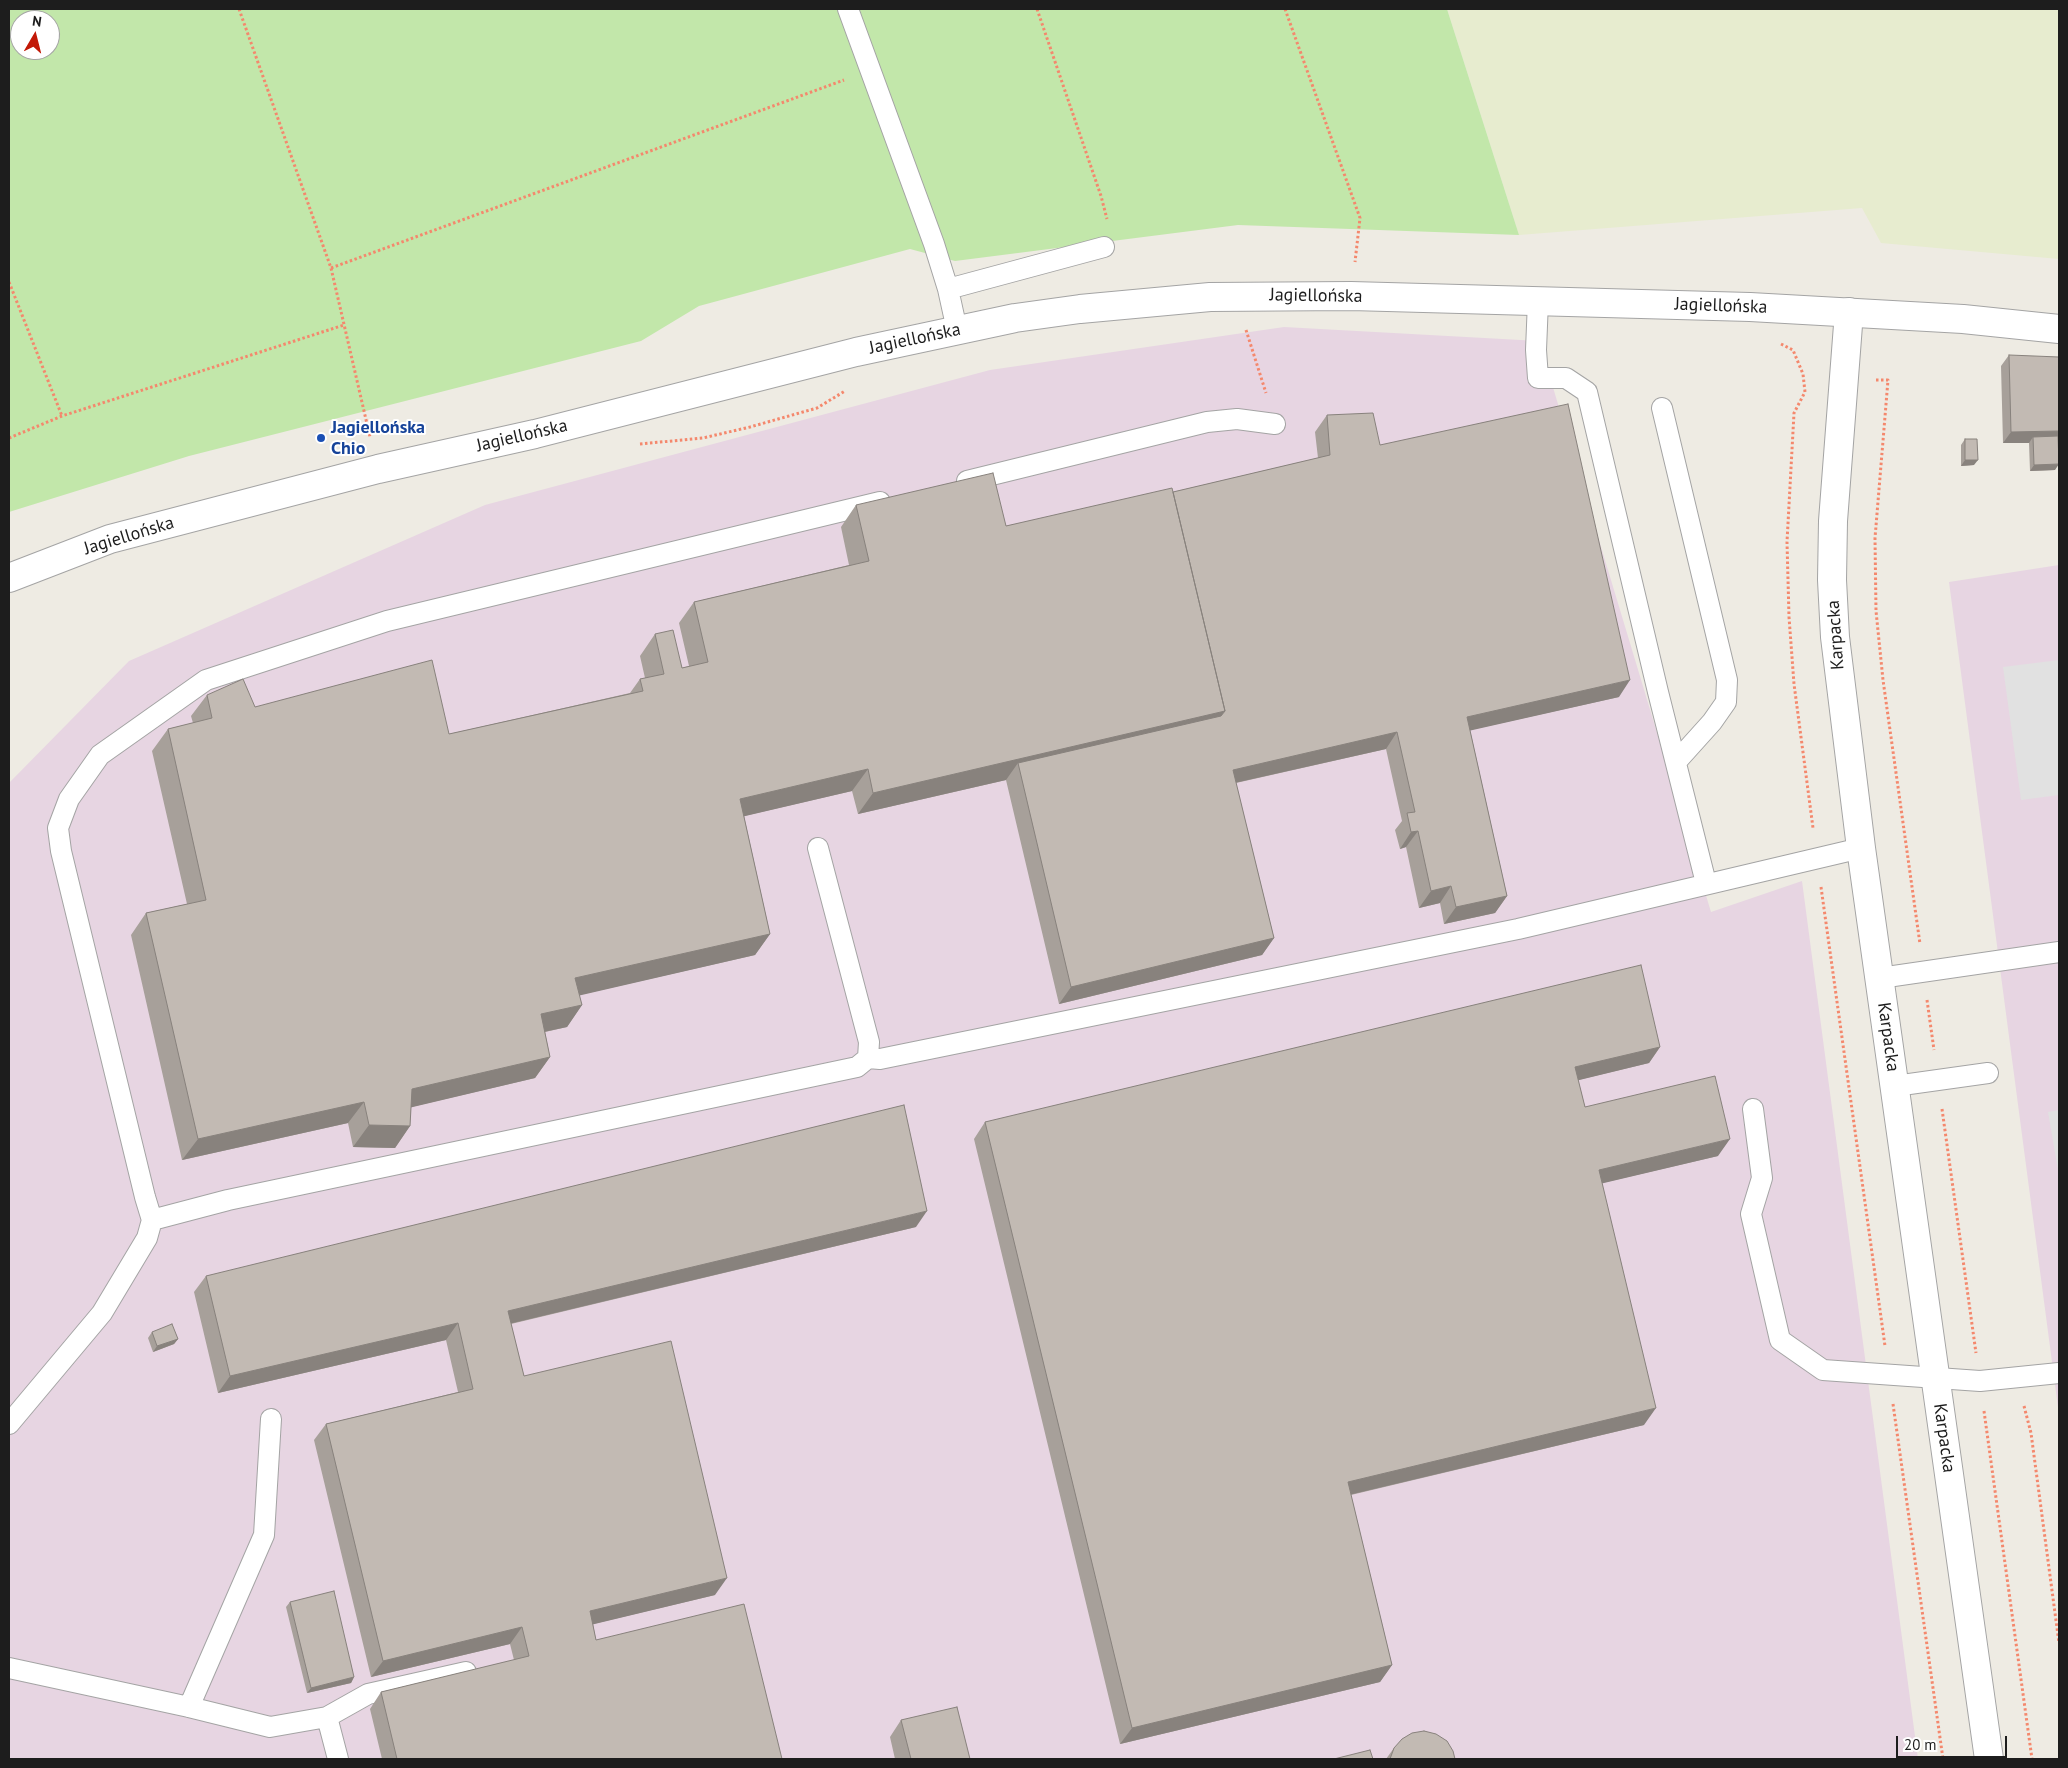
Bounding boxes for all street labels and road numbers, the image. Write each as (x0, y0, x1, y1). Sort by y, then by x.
street label: Jagiellońska (1269, 284, 1363, 308)
street label: Jagiellońska (1674, 294, 1768, 318)
street label: Jagiellońska (867, 319, 963, 359)
street label: Jagiellońska (474, 415, 570, 457)
street label: Jagiellońska (81, 512, 177, 560)
street label: Karpacka (1823, 599, 1849, 671)
street label: Karpacka (1872, 1001, 1904, 1073)
street label: Karpacka (1928, 1402, 1960, 1474)

